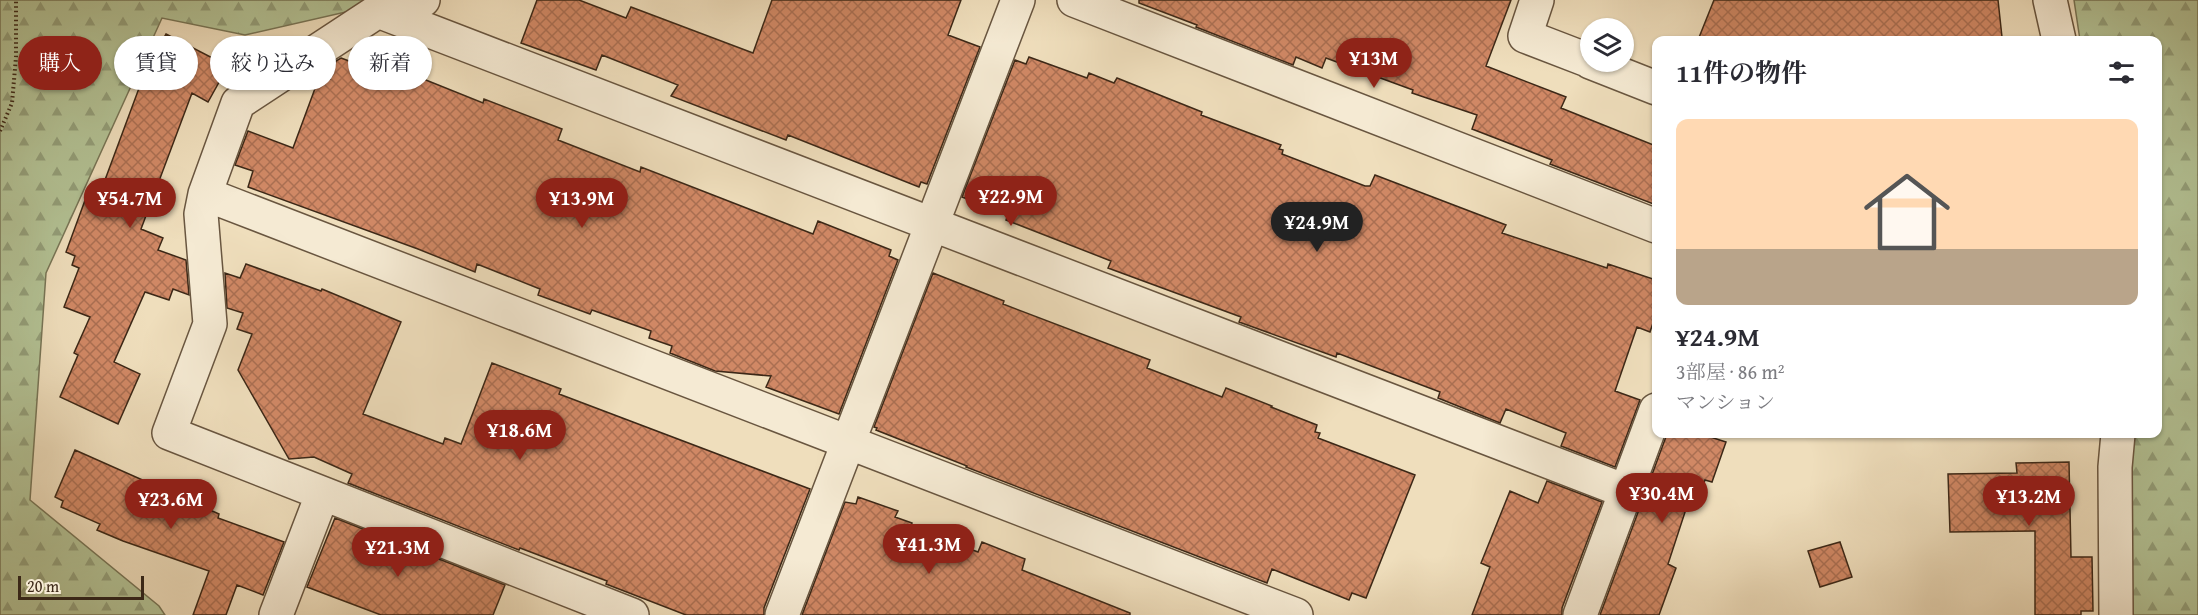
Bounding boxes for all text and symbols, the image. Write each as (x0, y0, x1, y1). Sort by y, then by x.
map controls (1580, 18, 1634, 72)
button: layers (1580, 18, 1634, 72)
chip: 購入 (18, 36, 102, 90)
chip: 賃貸 (114, 36, 198, 90)
chip: 絞り込み (210, 36, 336, 90)
chip: 新着 (348, 36, 432, 90)
pin: ¥13M (1338, 38, 1410, 89)
text: ¥13M (1350, 43, 1398, 72)
text: 11件の物件 (1676, 53, 1807, 92)
icon: filters (2105, 56, 2138, 89)
icon: home (1853, 158, 1961, 266)
pin: ¥22.9M (962, 176, 1060, 227)
pin: ¥54.7M (81, 178, 179, 229)
pin: ¥13.9M (533, 178, 631, 229)
text: ¥22.9M (979, 181, 1043, 210)
text: ¥54.7M (98, 183, 162, 212)
text: ¥13.9M (550, 183, 614, 212)
pin: ¥24.9M (1268, 202, 1366, 253)
text: ¥24.9M (1285, 207, 1349, 236)
text: ¥24.9M (1676, 317, 1760, 356)
text: 3部屋 · 86 m² (1676, 357, 1785, 386)
text: マンション (1676, 387, 1775, 416)
pin: ¥18.6M (471, 410, 569, 461)
text: ¥18.6M (488, 415, 552, 444)
pin: ¥30.4M (1613, 473, 1711, 524)
pin: ¥13.2M (1980, 476, 2078, 527)
text: ¥30.4M (1630, 478, 1694, 507)
pin: ¥23.6M (122, 479, 220, 530)
text: ¥13.2M (1997, 481, 2061, 510)
text: ¥23.6M (139, 484, 203, 513)
pin: ¥41.3M (880, 524, 978, 575)
pin: ¥21.3M (349, 527, 447, 578)
text: ¥41.3M (897, 529, 961, 558)
text: ¥21.3M (366, 532, 430, 561)
scale bar (18, 573, 144, 600)
text: 20 m (27, 574, 59, 598)

